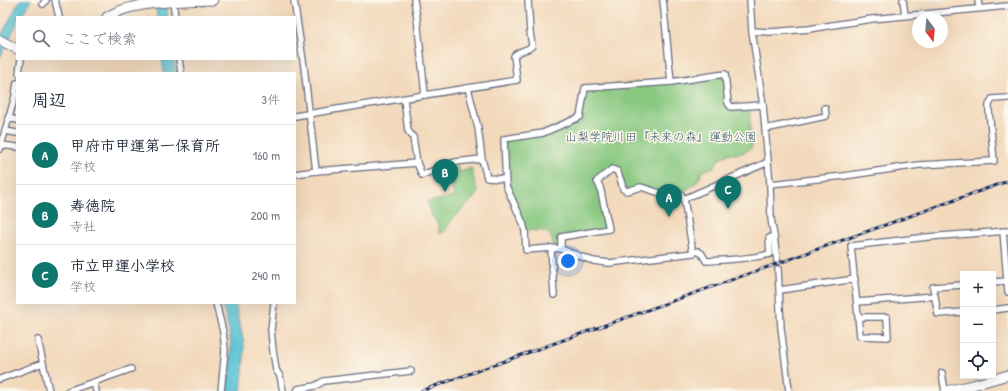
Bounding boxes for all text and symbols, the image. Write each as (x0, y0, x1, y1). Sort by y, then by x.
north arrow (912, 12, 948, 48)
search box (16, 16, 296, 60)
icon: search (30, 27, 52, 49)
text: ここで検索 (62, 28, 137, 49)
text: 周辺 (32, 88, 66, 111)
text: 3件 (261, 90, 280, 108)
park label: 山梨学院川田『未来の森』運動公園 (565, 128, 757, 145)
text: 甲府市甲運第一保育所 (70, 135, 220, 156)
text: A (42, 146, 48, 164)
text: 160 m (252, 146, 280, 164)
text: 学校 (70, 157, 96, 175)
pin: B (432, 159, 458, 192)
pin: C (715, 176, 741, 209)
pin: A (656, 184, 682, 217)
text: 寿徳院 (70, 195, 115, 216)
text: B (42, 206, 48, 224)
text: 200 m (250, 206, 280, 224)
text: 寺社 (70, 217, 96, 235)
your location (558, 251, 578, 271)
text: 市立甲運小学校 (70, 255, 175, 276)
text: C (41, 266, 49, 284)
text: 240 m (251, 266, 280, 284)
map controls (960, 271, 996, 379)
button: + (960, 271, 996, 307)
text: 学校 (70, 277, 96, 295)
button: − (960, 307, 996, 343)
button: locate (960, 343, 996, 379)

